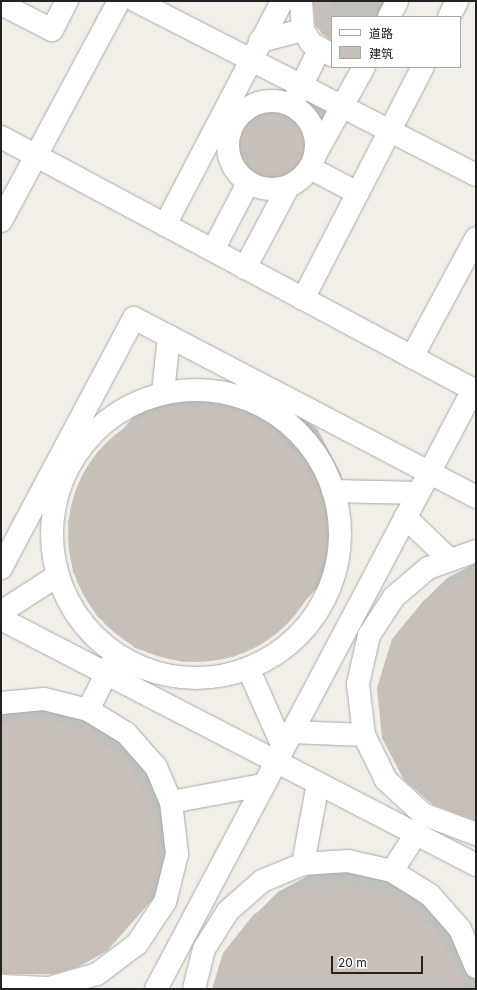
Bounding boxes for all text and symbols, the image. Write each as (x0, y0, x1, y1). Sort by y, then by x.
legend (331, 16, 461, 68)
text: 道路 (369, 26, 393, 41)
text: 建筑 (369, 46, 393, 61)
scale bar (333, 948, 425, 974)
text: 20 m (338, 955, 367, 970)

